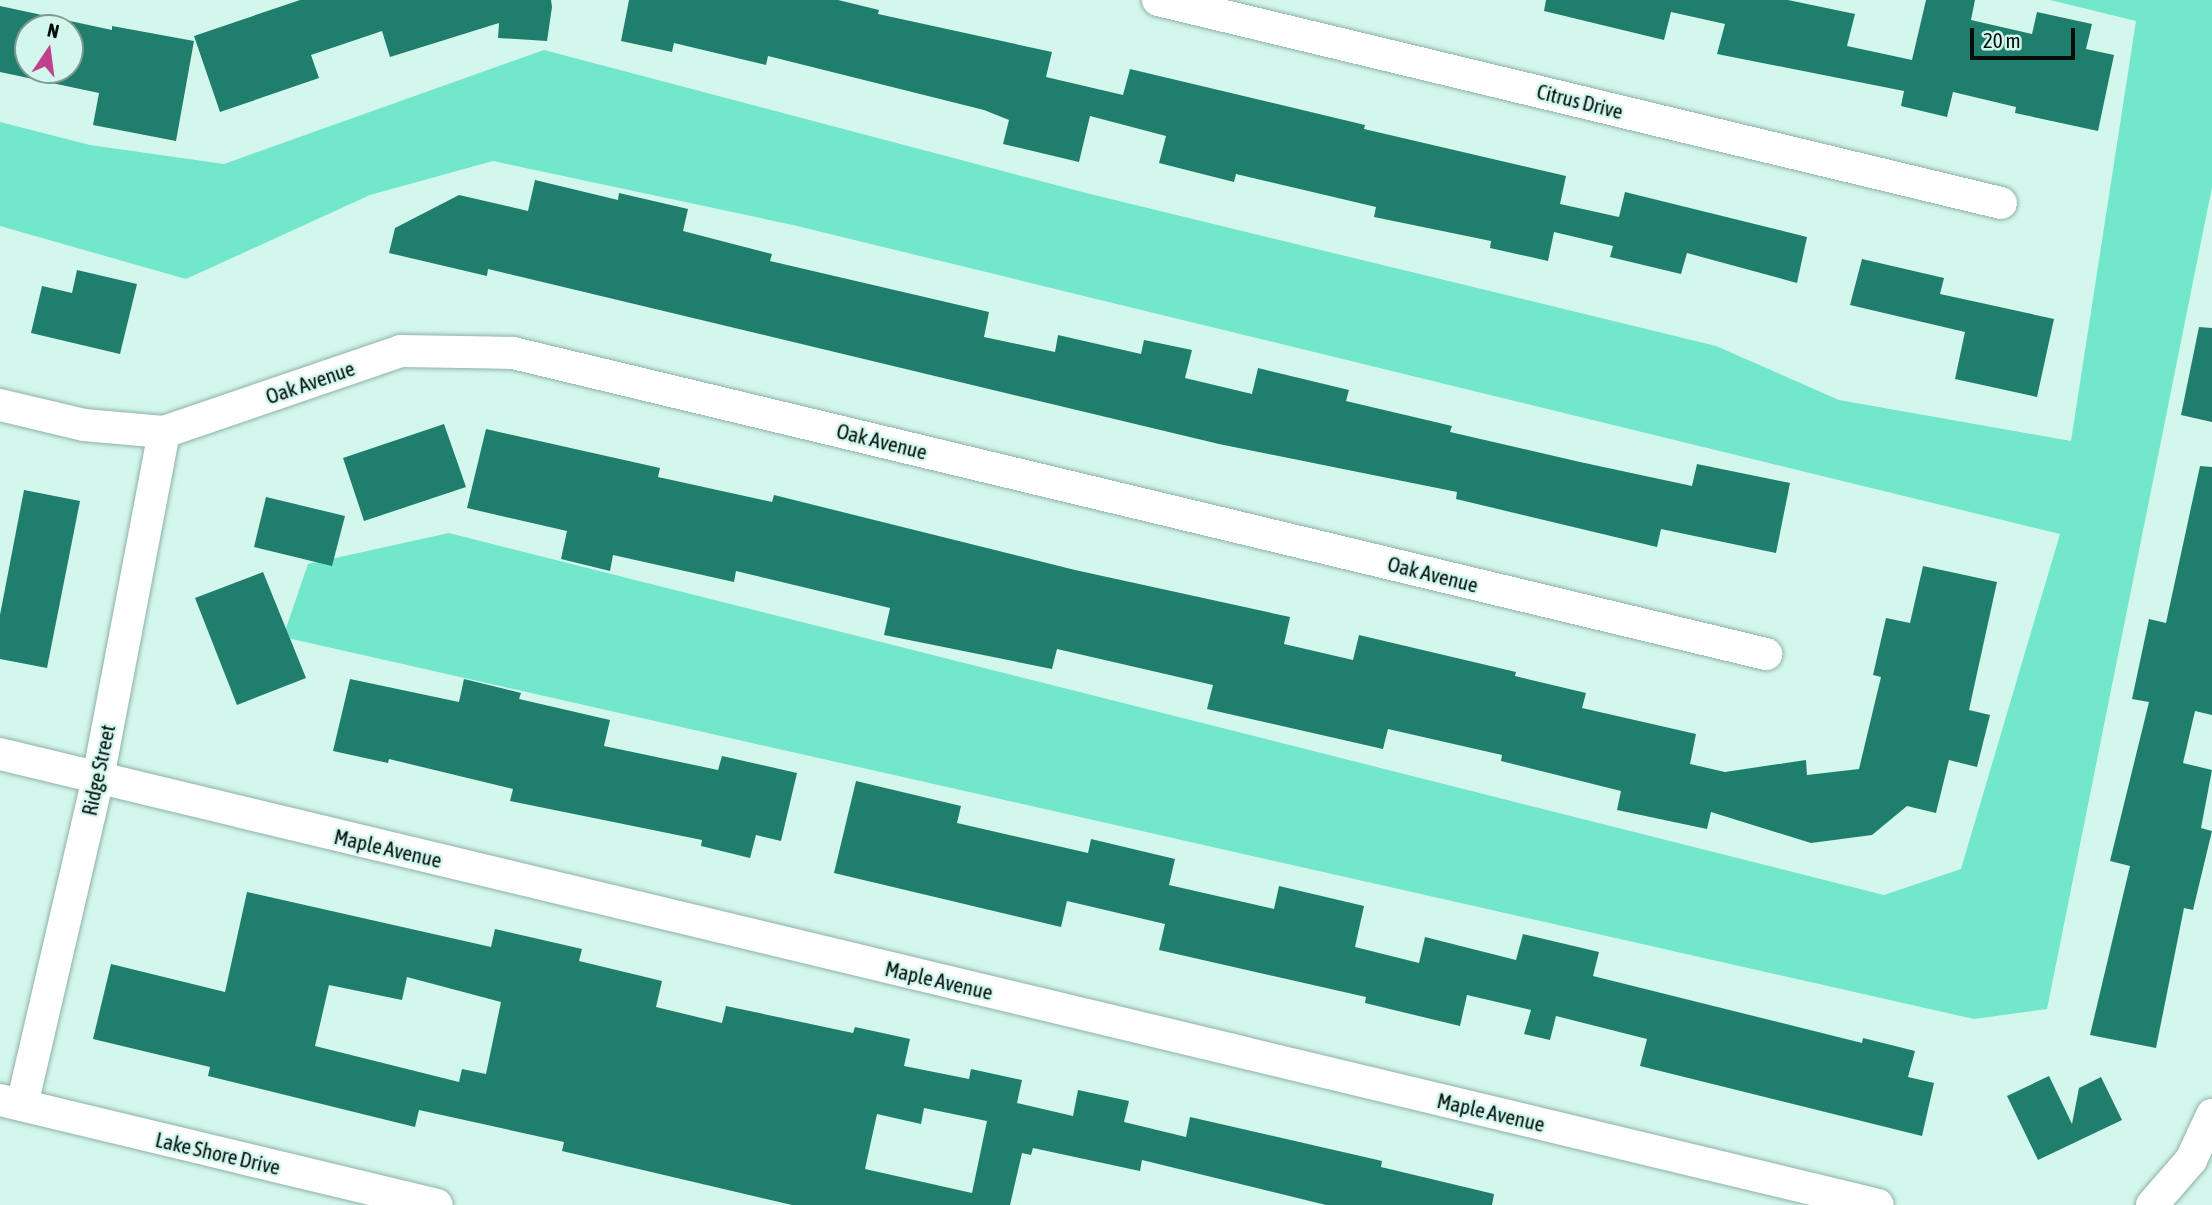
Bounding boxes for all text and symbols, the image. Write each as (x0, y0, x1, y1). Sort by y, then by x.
north arrow (14, 14, 84, 84)
scale bar (1974, 14, 2079, 58)
text: N (45, 19, 61, 42)
text: 20 m (1983, 28, 2021, 52)
street label: Citrus Drive (1534, 78, 1626, 124)
street label: Oak Avenue (262, 355, 358, 409)
street label: Oak Avenue (834, 418, 930, 464)
street label: Oak Avenue (1385, 551, 1481, 597)
street label: Ridge Street (76, 722, 120, 818)
street label: Maple Avenue (332, 823, 444, 873)
street label: Maple Avenue (883, 955, 995, 1005)
street label: Maple Avenue (1435, 1087, 1547, 1137)
street label: Lake Shore Drive (153, 1126, 283, 1180)

